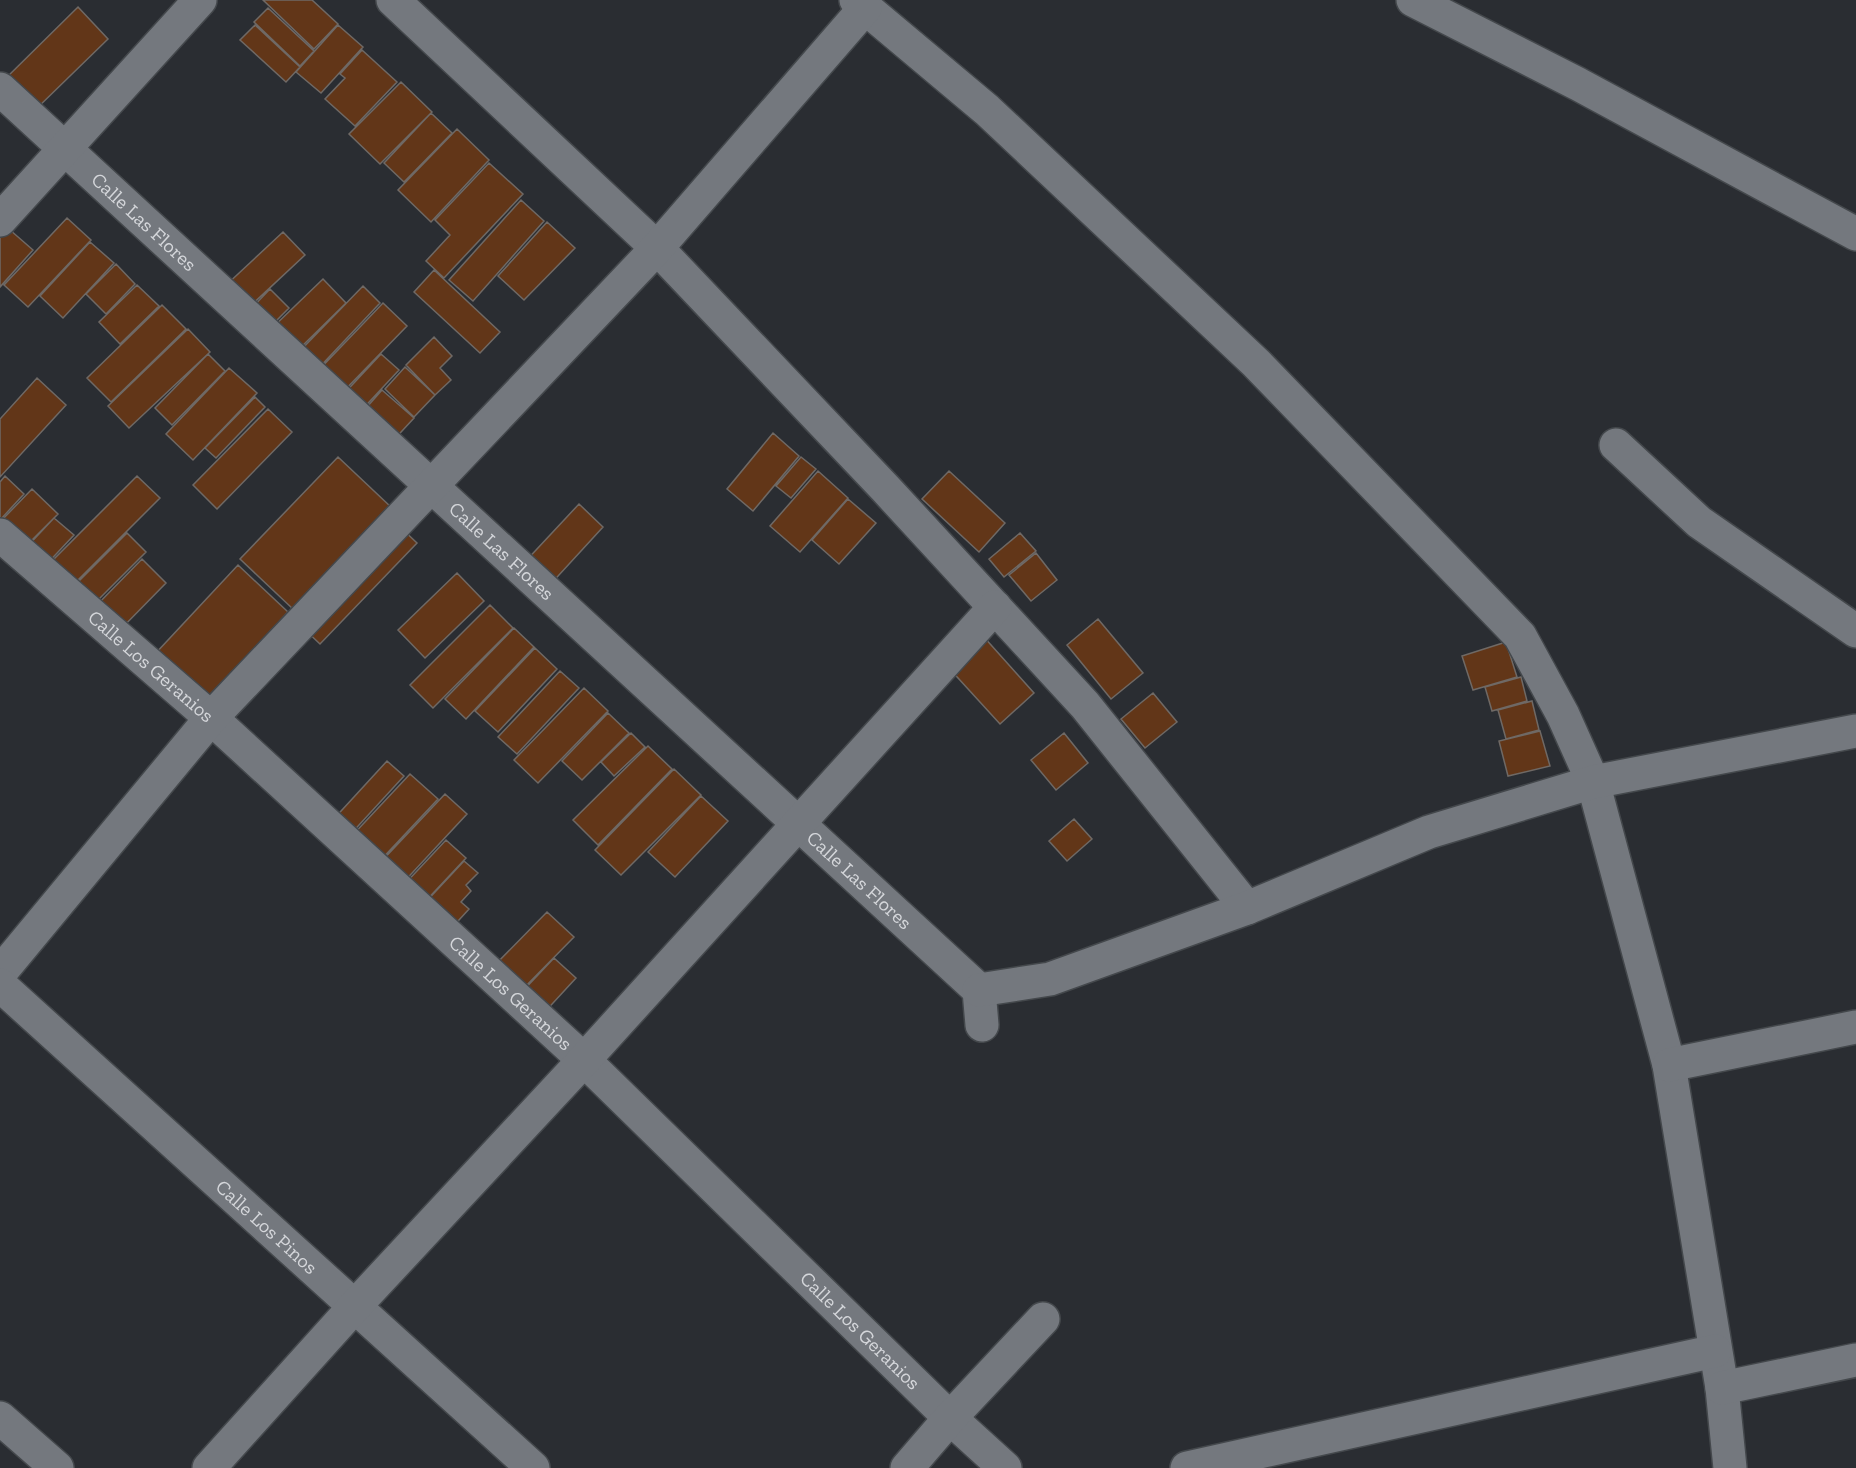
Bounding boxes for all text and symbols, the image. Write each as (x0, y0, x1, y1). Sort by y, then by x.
street label: Calle Las Flores (87, 167, 202, 276)
street label: Calle Las Flores (444, 496, 559, 605)
street label: Calle Los Geranios (83, 605, 219, 727)
street label: Calle Las Flores (802, 826, 917, 934)
street label: Calle Los Geranios (444, 930, 578, 1055)
street label: Calle Los Pinos (211, 1174, 323, 1279)
street label: Calle Los Geranios (795, 1266, 926, 1395)

